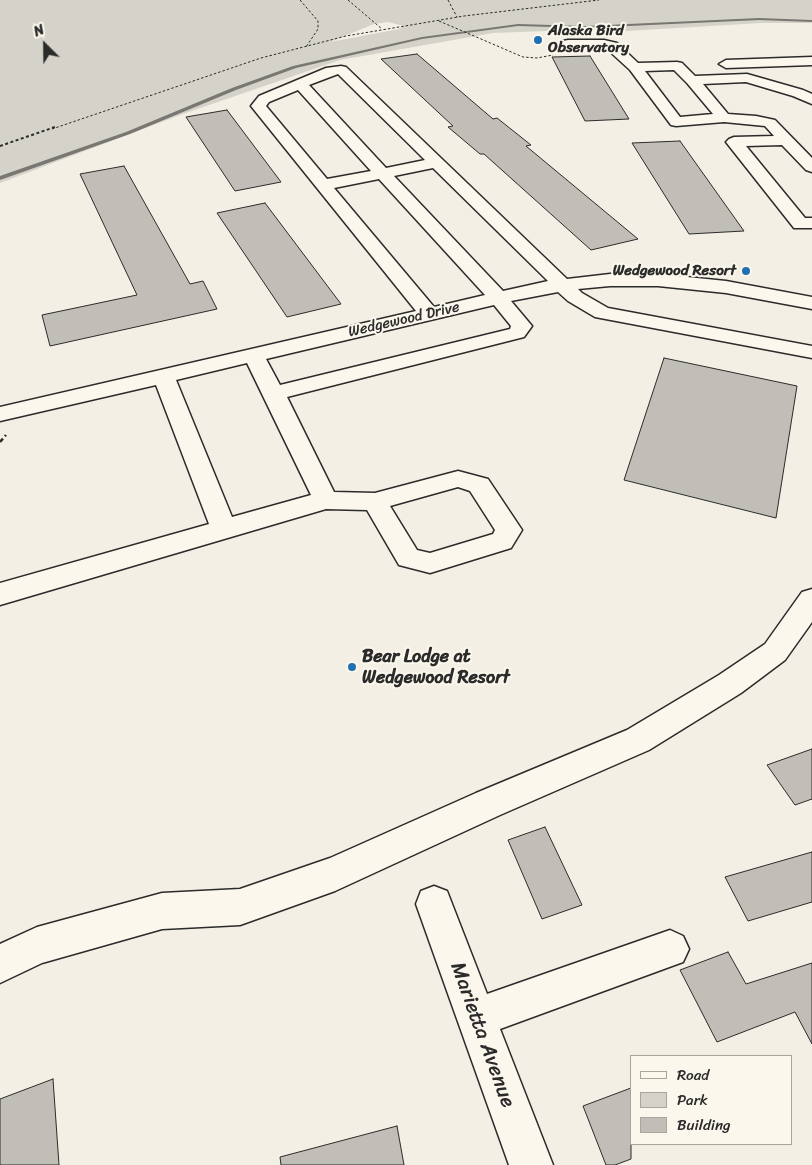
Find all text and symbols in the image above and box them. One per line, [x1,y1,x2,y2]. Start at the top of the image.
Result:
text: N [30,17,48,44]
north arrow [20,20,70,70]
place label: Alaska Bird Observatory [548,22,629,57]
marker: Alaska Bird Observatory [532,34,544,46]
place label: Wedgewood Resort [613,262,736,280]
marker: Wedgewood Resort [740,265,752,277]
street label: Wedgewood Drive [347,298,461,342]
place label: Bear Lodge at Wedgewood Resort [362,646,510,689]
marker: Bear Lodge at Wedgewood Resort [346,661,358,673]
street label: Marietta Avenue [444,959,520,1111]
legend [630,1055,792,1145]
text: Road [677,1062,709,1088]
text: Park [677,1087,708,1113]
text: Building [677,1112,731,1138]

